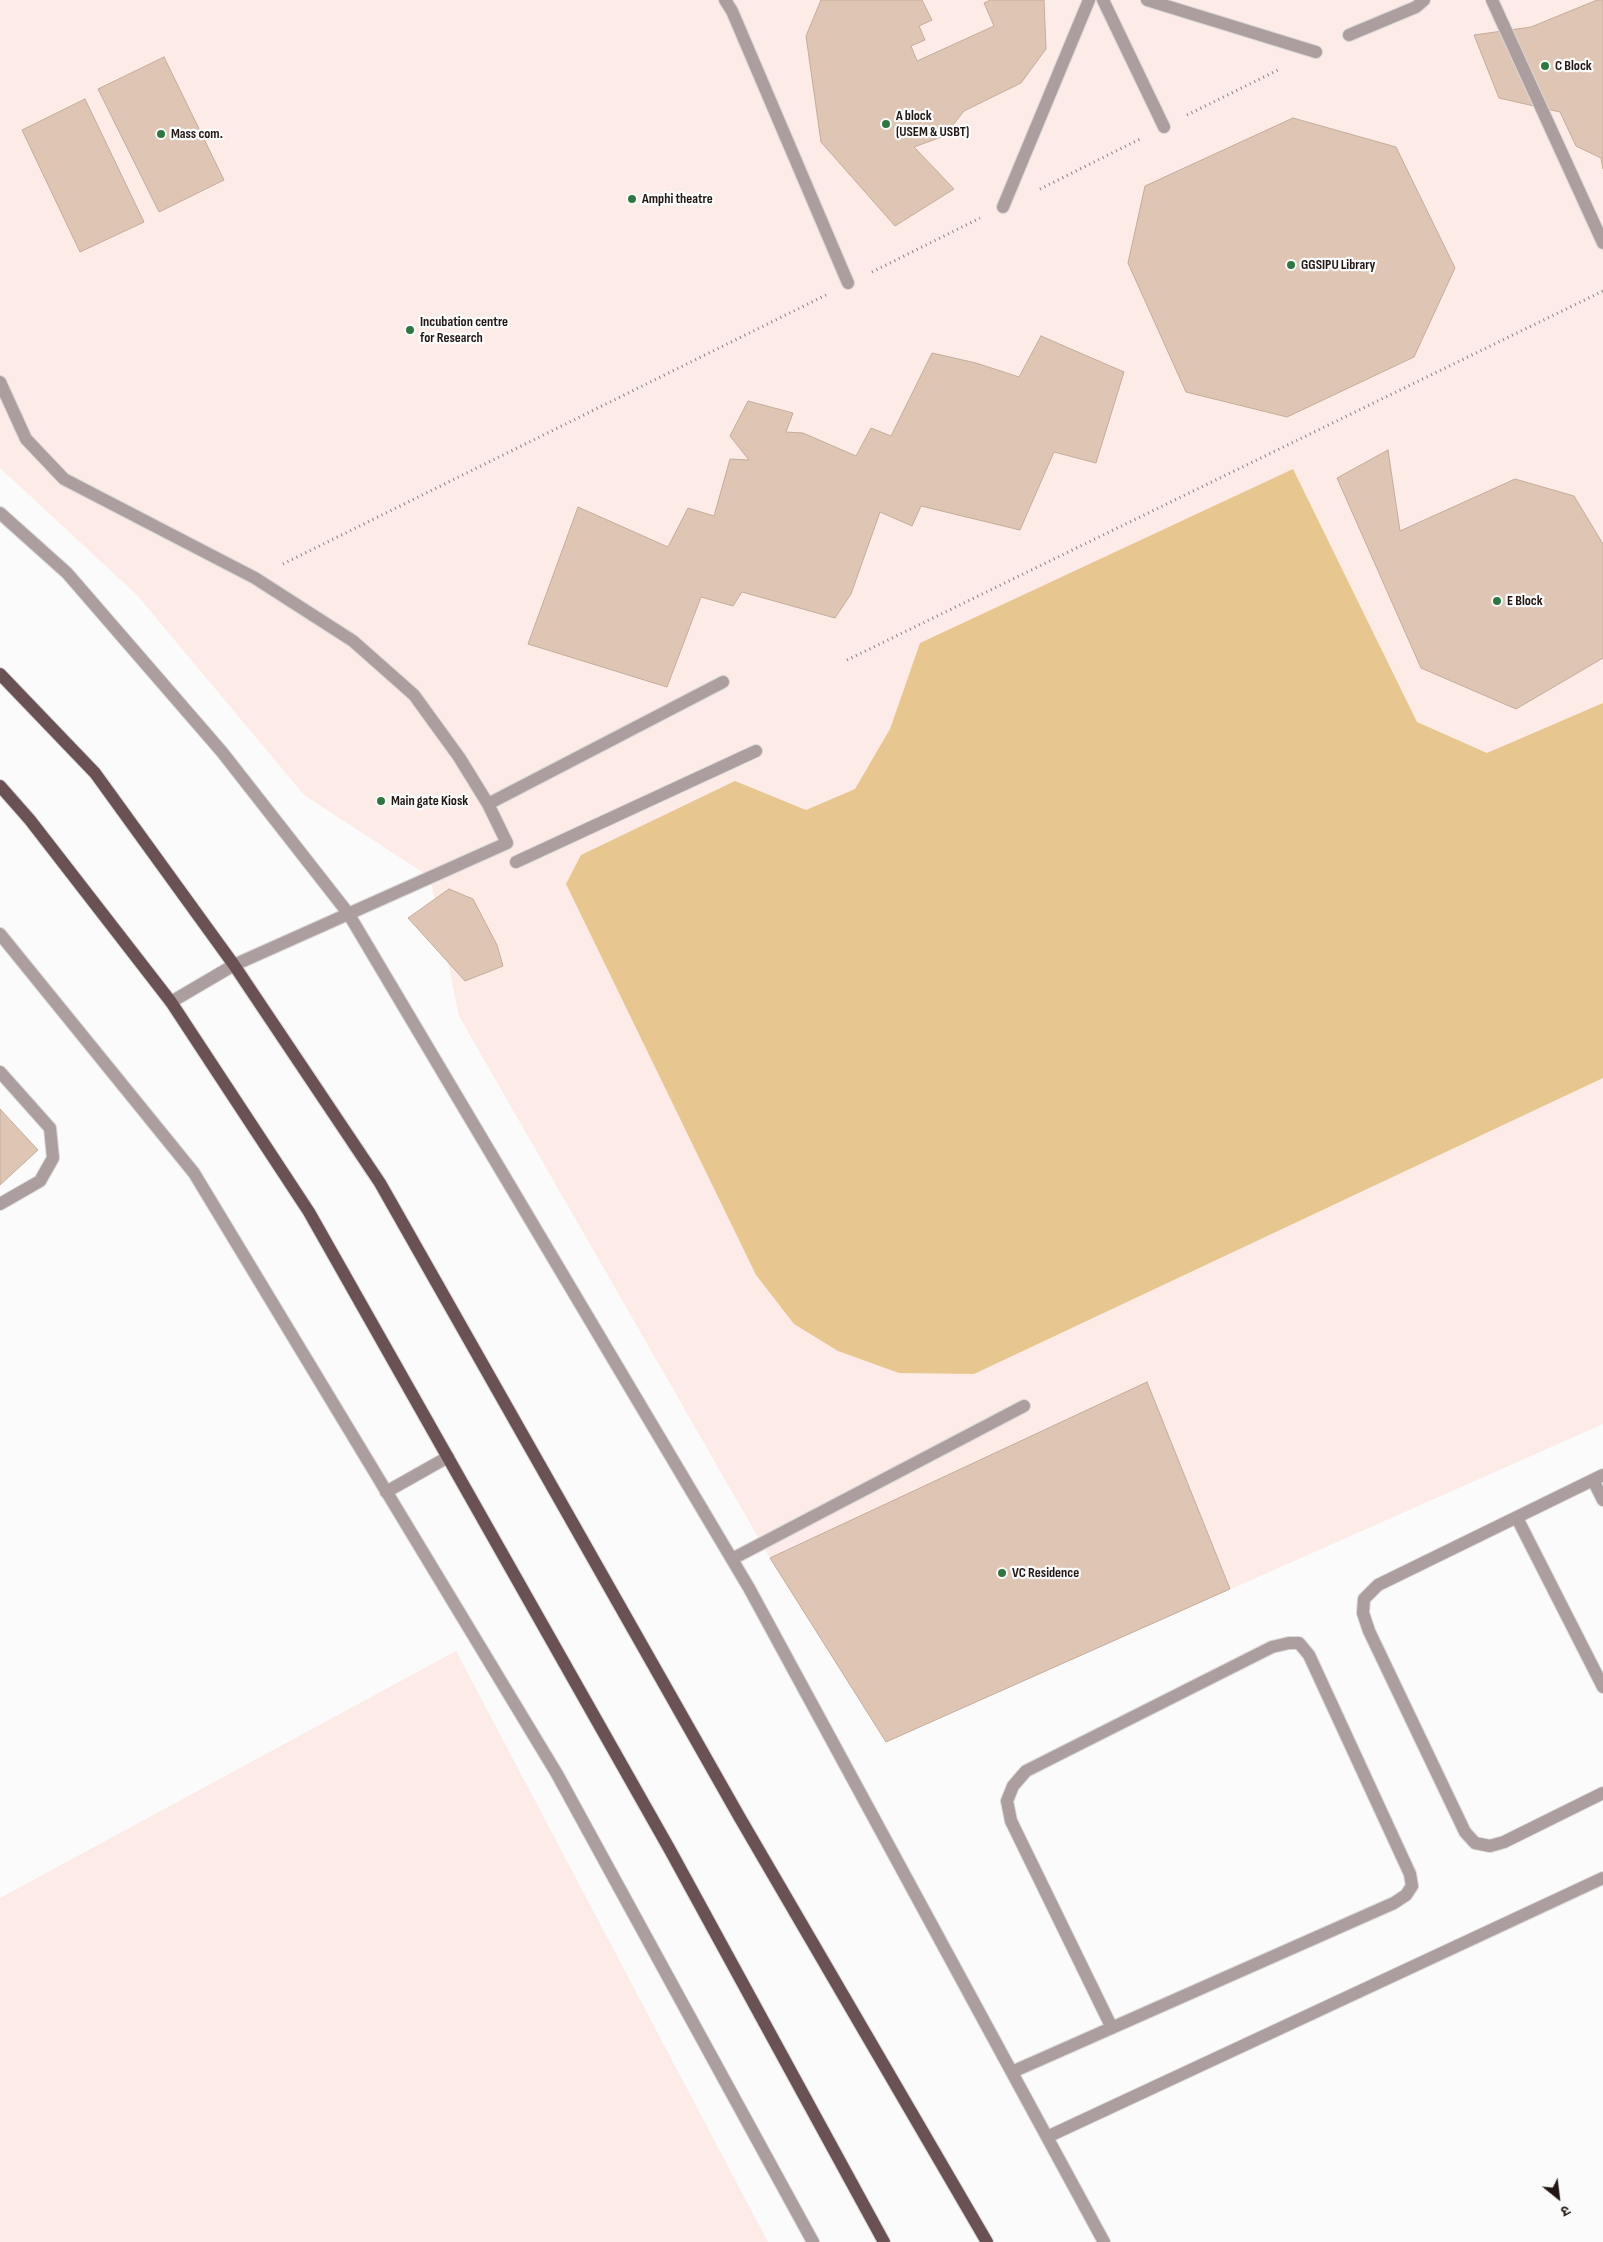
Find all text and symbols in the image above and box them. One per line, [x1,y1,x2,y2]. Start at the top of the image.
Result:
place label: C Block [1555,58,1592,74]
marker: C Block [1539,60,1551,72]
place label: A block (USEM & USBT) [896,108,969,140]
marker: A block (USEM & USBT) [880,118,892,130]
place label: Mass com. [171,126,223,142]
marker: Mass com. [155,128,167,140]
place label: Amphi theatre [642,191,713,207]
marker: Amphi theatre [626,193,638,205]
place label: GGSIPU Library [1301,257,1375,273]
marker: GGSIPU Library [1285,259,1297,271]
place label: Incubation centre for Research [420,314,508,347]
marker: Incubation centre for Research [404,324,416,336]
place label: E Block [1507,593,1543,609]
marker: E Block [1491,595,1503,607]
place label: Main gate Kiosk [391,793,468,809]
marker: Main gate Kiosk [375,795,387,807]
place label: VC Residence [1012,1565,1079,1581]
marker: VC Residence [996,1567,1008,1579]
north arrow [1533,2172,1583,2222]
text: उ [1558,2201,1573,2220]

